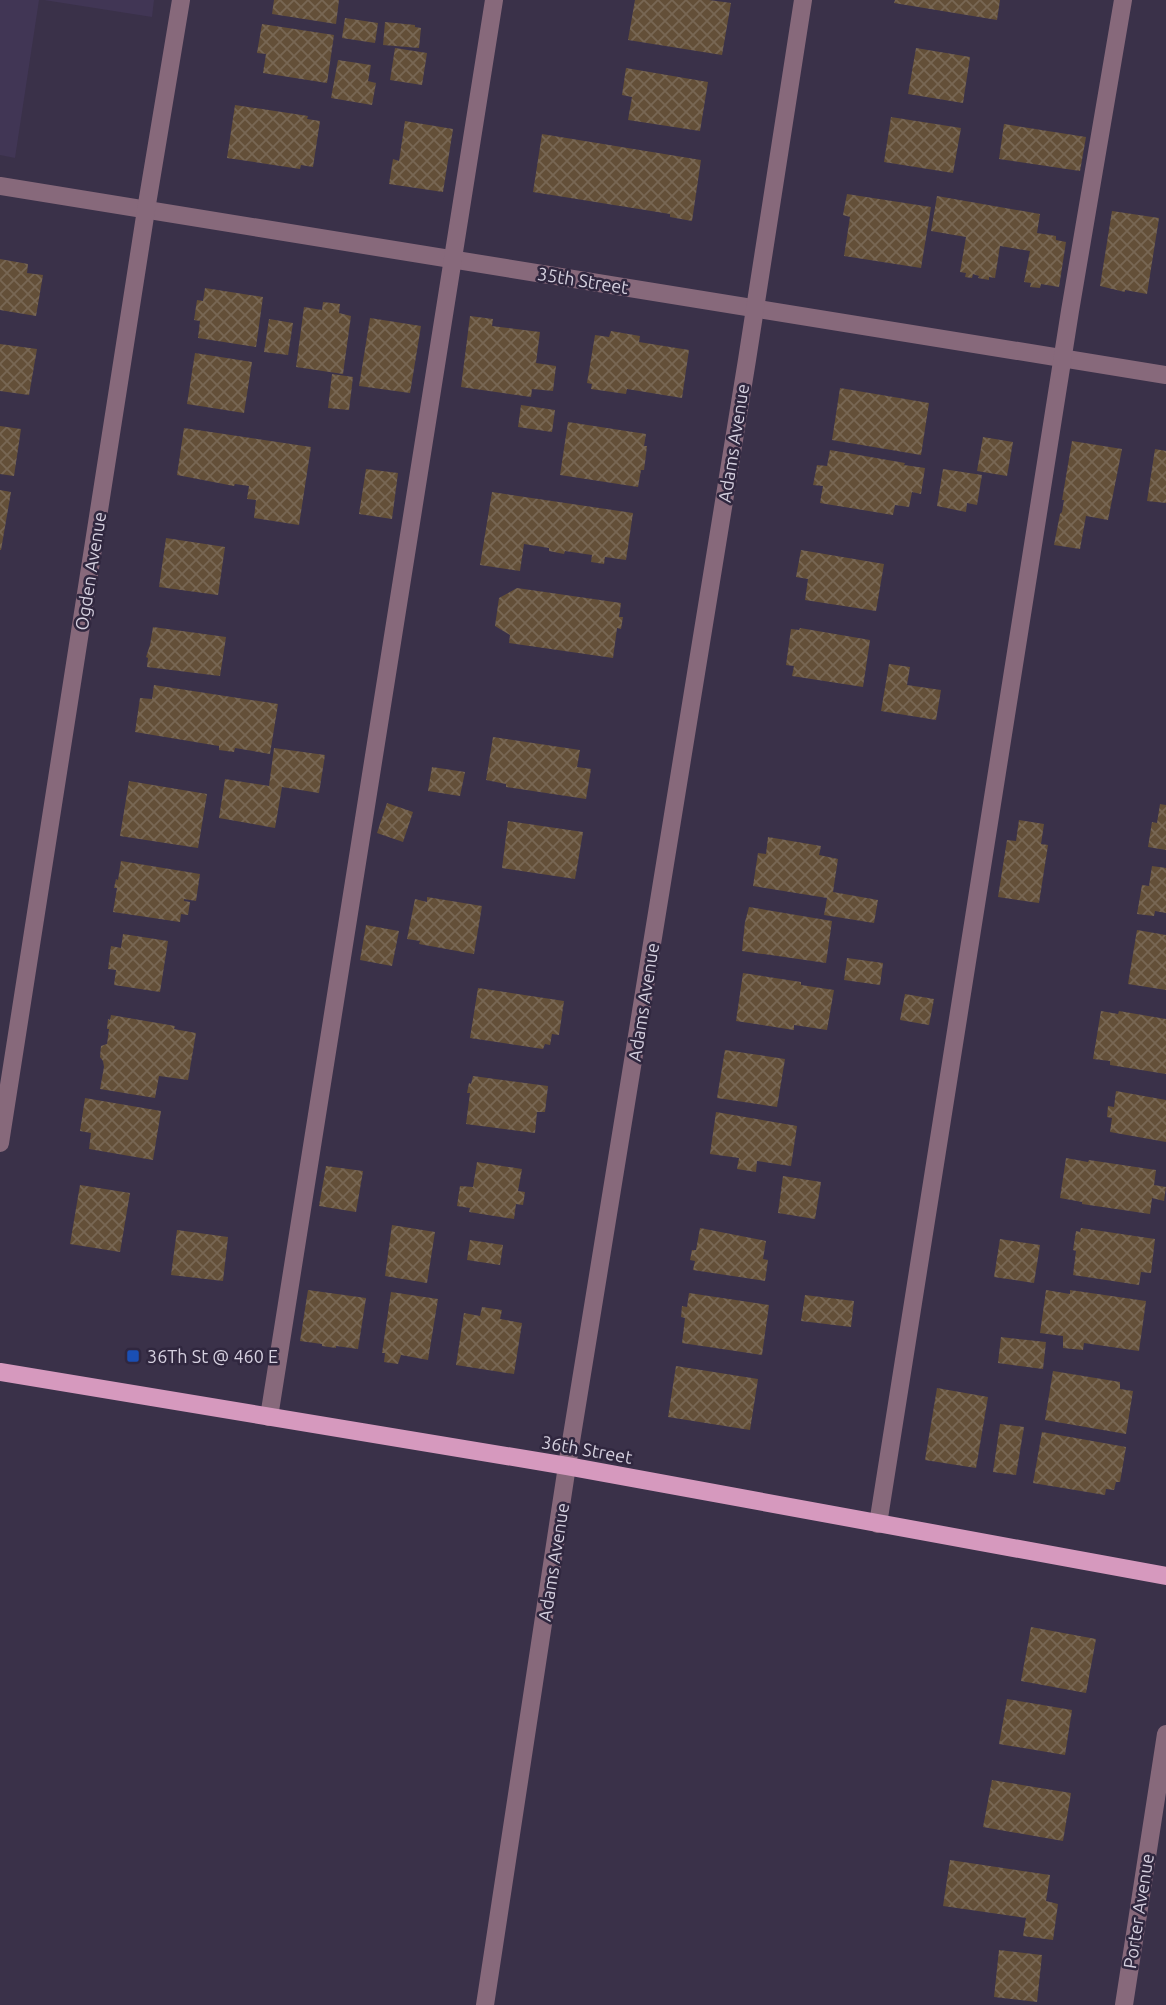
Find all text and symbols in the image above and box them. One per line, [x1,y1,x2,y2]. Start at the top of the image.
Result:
street label: 35th Street [536,263,630,297]
street label: Adams Avenue [714,382,752,504]
street label: Ogden Avenue [71,510,109,632]
street label: Adams Avenue [624,941,662,1063]
place label: 36Th St @ 460 E [147,1346,278,1366]
marker: 36Th St @ 460 E [125,1348,141,1364]
street label: 36th Street [540,1431,634,1467]
street label: Adams Avenue [534,1501,572,1623]
street label: Porter Avenue [1119,1852,1157,1970]

